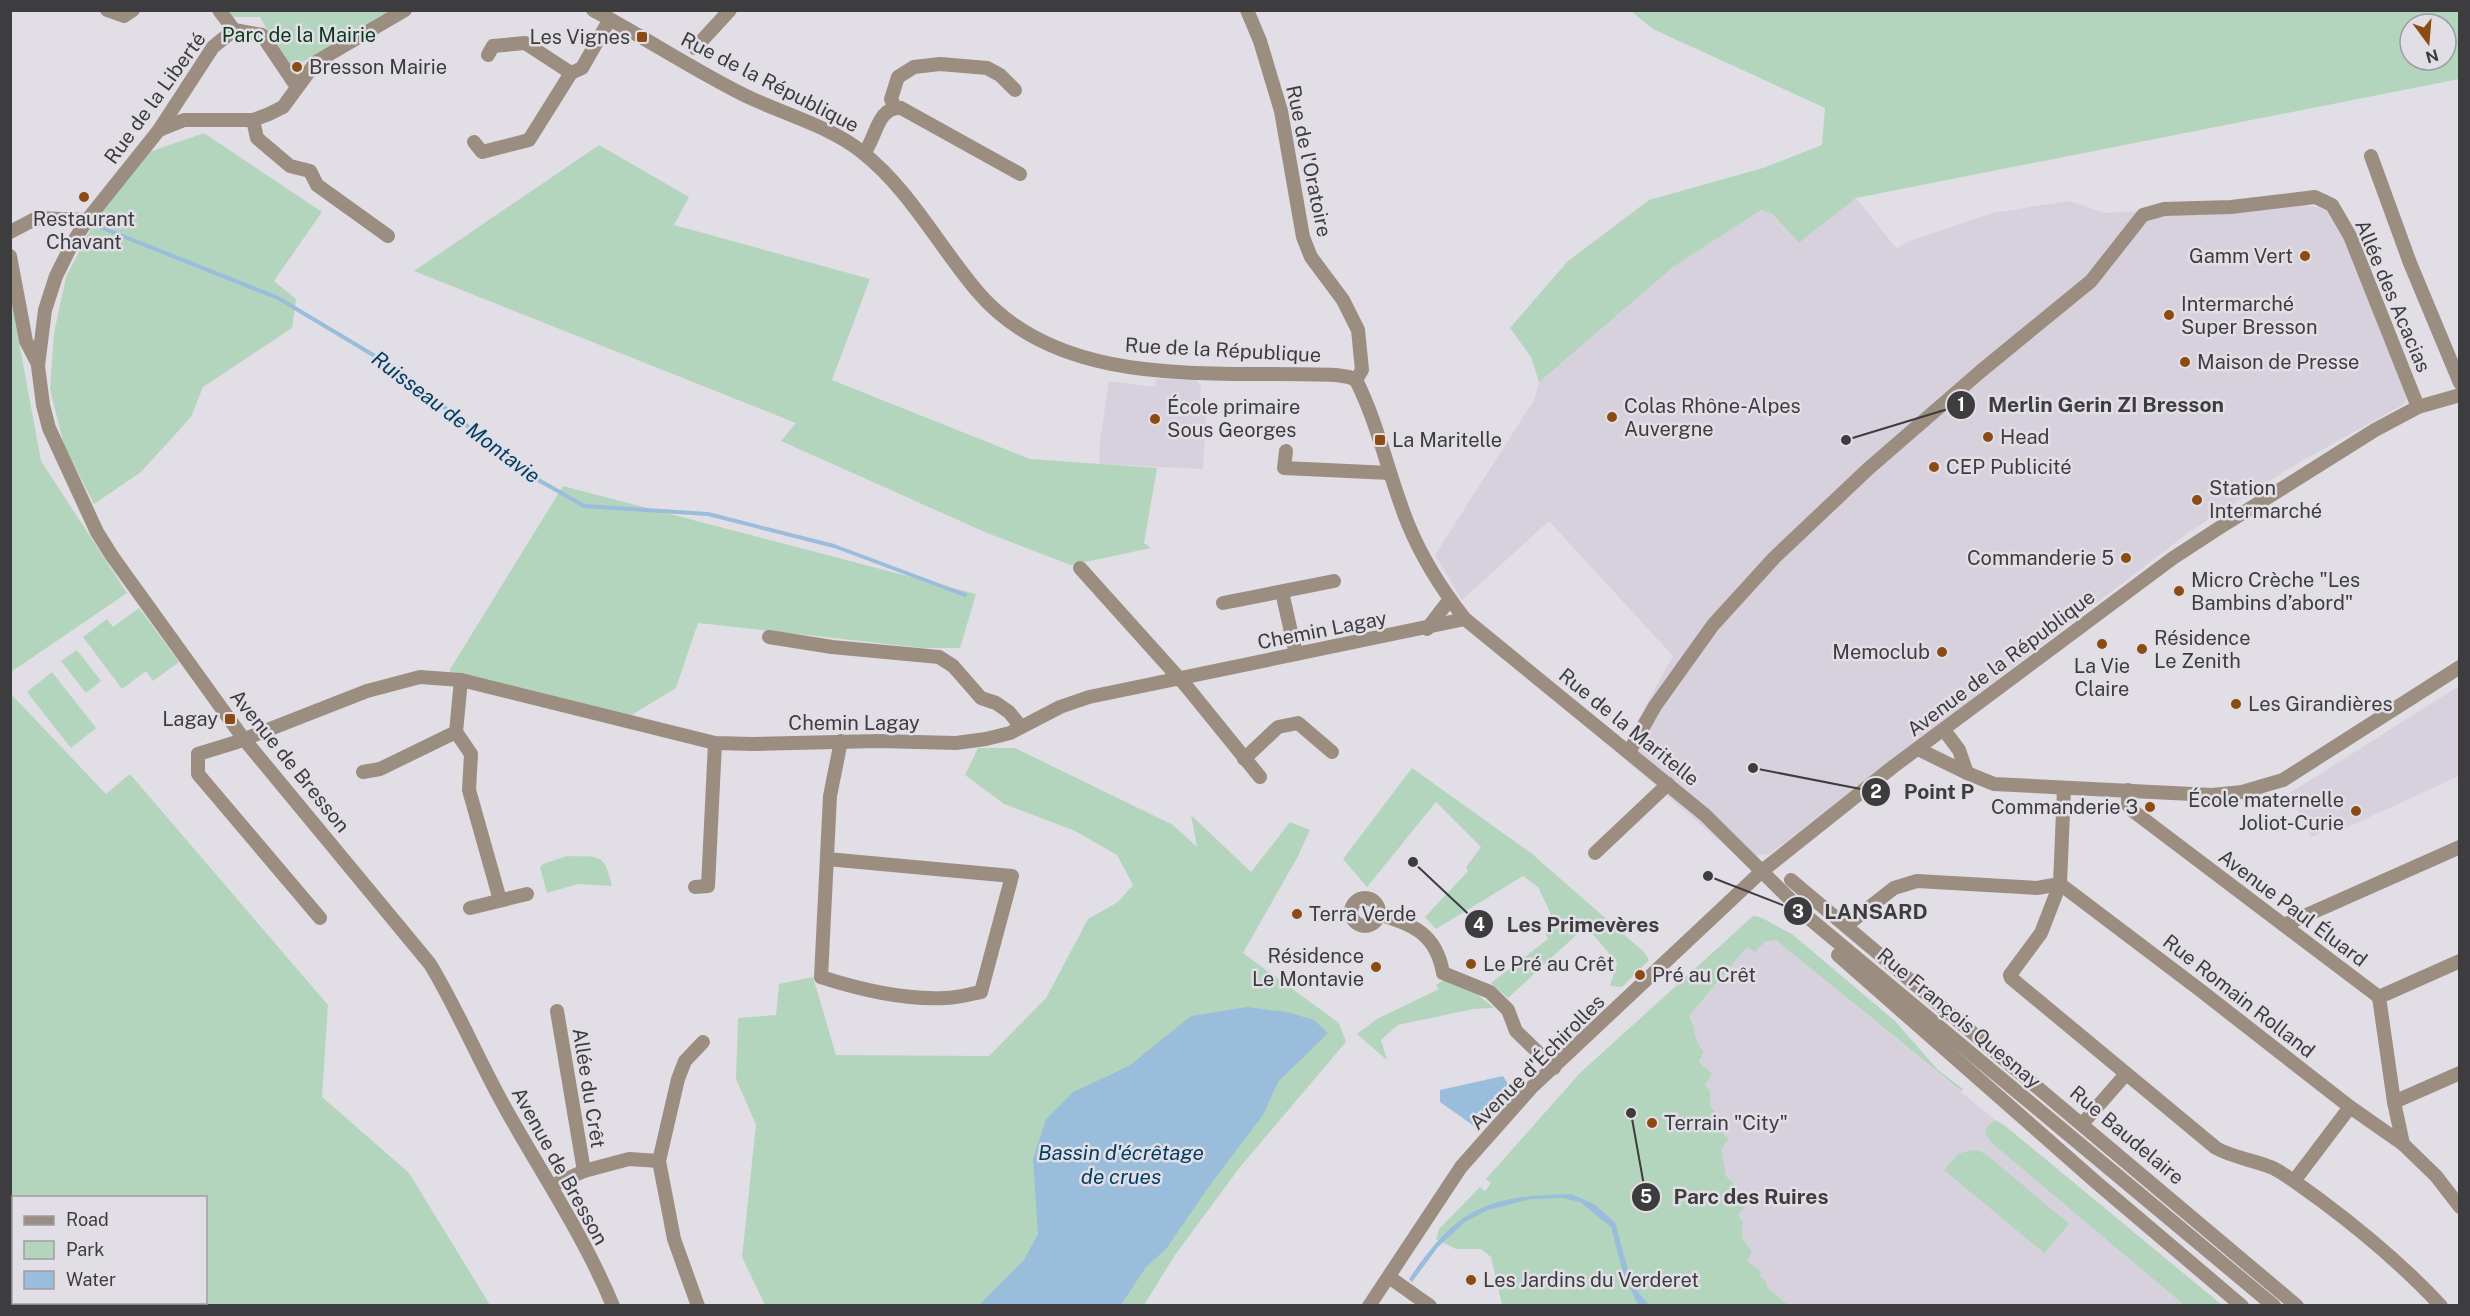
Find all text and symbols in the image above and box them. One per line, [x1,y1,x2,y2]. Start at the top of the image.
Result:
north arrow [2398,12,2458,72]
park label: Parc de la Mairie [222,23,376,47]
place label: Les Vignes [529,25,630,49]
street label: Rue de la Liberté [99,27,211,169]
street label: Rue de la République [677,27,863,137]
marker: Les Vignes [635,30,649,44]
text: N [2423,45,2441,67]
place label: Bresson Mairie [309,55,447,79]
marker: Bresson Mairie [290,60,304,74]
street label: Rue de l'Oratoire [1281,83,1337,239]
marker: Restaurant Chavant [77,190,91,204]
place label: Restaurant Chavant [33,207,135,254]
street label: Allée des Acacias [2350,216,2436,376]
place label: Gamm Vert [2189,244,2293,268]
marker: Gamm Vert [2298,249,2312,263]
place label: Intermarché Super Bresson [2181,292,2317,339]
marker: Intermarché Super Bresson [2162,308,2176,322]
street label: Rue de la République [1124,333,1322,367]
water label: Ruisseau de Montavie [367,346,545,488]
place label: Maison de Presse [2197,350,2359,374]
marker: Maison de Presse [2178,355,2192,369]
callout: Merlin Gerin ZI Bresson [1946,385,2235,424]
text: Merlin Gerin ZI Bresson [1988,392,2224,417]
place label: École primaire Sous Georges [1167,394,1300,442]
place label: Colas Rhône-Alpes Auvergne [1624,394,1801,441]
text: 1 [1957,394,1965,415]
marker: Colas Rhône-Alpes Auvergne [1605,410,1619,424]
marker: École primaire Sous Georges [1148,412,1162,426]
place label: Head [2000,425,2049,449]
place label: La Maritelle [1392,428,1502,452]
marker: Head [1981,430,1995,444]
marker: La Maritelle [1373,433,1387,447]
place label: CEP Publicité [1946,455,2072,479]
marker: CEP Publicité [1927,460,1941,474]
place label: Station Intermarché [2209,476,2322,523]
marker: Station Intermarché [2190,493,2204,507]
place label: Commanderie 5 [1967,546,2114,570]
marker: Commanderie 5 [2119,551,2133,565]
place label: Micro Crèche "Les Bambins d’abord" [2191,568,2360,615]
marker: Micro Crèche "Les Bambins d’abord" [2172,584,2186,598]
street label: Avenue de la République [1902,585,2100,741]
street label: Chemin Lagay [1255,606,1389,654]
place label: Résidence Le Zenith [2154,626,2250,673]
marker: La Vie Claire [2095,637,2109,651]
place label: Memoclub [1832,640,1930,664]
marker: Résidence Le Zenith [2135,642,2149,656]
marker: Memoclub [1935,645,1949,659]
place label: La Vie Claire [2074,654,2130,701]
street label: Rue de la Maritelle [1554,663,1704,791]
street label: Avenue de Bresson [225,685,355,837]
place label: Les Girandières [2248,692,2393,716]
marker: Les Girandières [2229,697,2243,711]
place label: Lagay [162,707,218,731]
street label: Chemin Lagay [788,711,920,735]
marker: Lagay [223,712,237,726]
callout: Point P [1861,773,1986,812]
text: Point P [1904,779,1974,804]
text: 2 [1870,781,1882,802]
place label: École maternelle Joliot-Curie [2188,787,2344,835]
place label: Commanderie 3 [1991,795,2138,819]
marker: Commanderie 3 [2143,800,2157,814]
marker: École maternelle Joliot-Curie [2349,804,2363,818]
street label: Avenue Paul Éluard [2214,844,2373,972]
callout: LANSARD [1783,892,1940,931]
text: LANSARD [1824,899,1928,924]
text: 3 [1792,901,1804,922]
place label: Terra Verde [1309,902,1416,926]
callout: Les Primevères [1464,905,1671,944]
marker: Terra Verde [1290,907,1304,921]
text: Les Primevères [1507,912,1659,937]
text: 4 [1473,914,1485,935]
street label: Rue Romain Rolland [2158,929,2320,1063]
street label: Rue François Quesnay [1872,943,2046,1094]
place label: Résidence Le Montavie [1252,944,1364,991]
place label: Le Pré au Crêt [1483,952,1614,976]
marker: Le Pré au Crêt [1464,957,1478,971]
marker: Résidence Le Montavie [1369,960,1383,974]
place label: Pré au Crêt [1652,963,1756,987]
marker: Pré au Crêt [1633,968,1647,982]
street label: Avenue d'Échirolles [1464,989,1610,1135]
street label: Allée du Crêt [568,1026,610,1150]
street label: Rue Baudelaire [2065,1080,2189,1190]
street label: Avenue de Bresson [507,1083,613,1249]
place label: Terrain "City" [1664,1111,1788,1135]
marker: Terrain "City" [1645,1116,1659,1130]
water label: Bassin d'écrêtage de crues [1038,1140,1204,1189]
callout: Parc des Ruires [1631,1178,1841,1217]
text: Parc des Ruires [1674,1184,1828,1209]
text: 5 [1640,1186,1652,1207]
legend [12,1196,207,1304]
text: Road [66,1209,109,1230]
text: Park [66,1239,104,1260]
place label: Les Jardins du Verderet [1483,1268,1699,1292]
text: Water [66,1269,116,1290]
marker: Les Jardins du Verderet [1464,1273,1478,1287]

